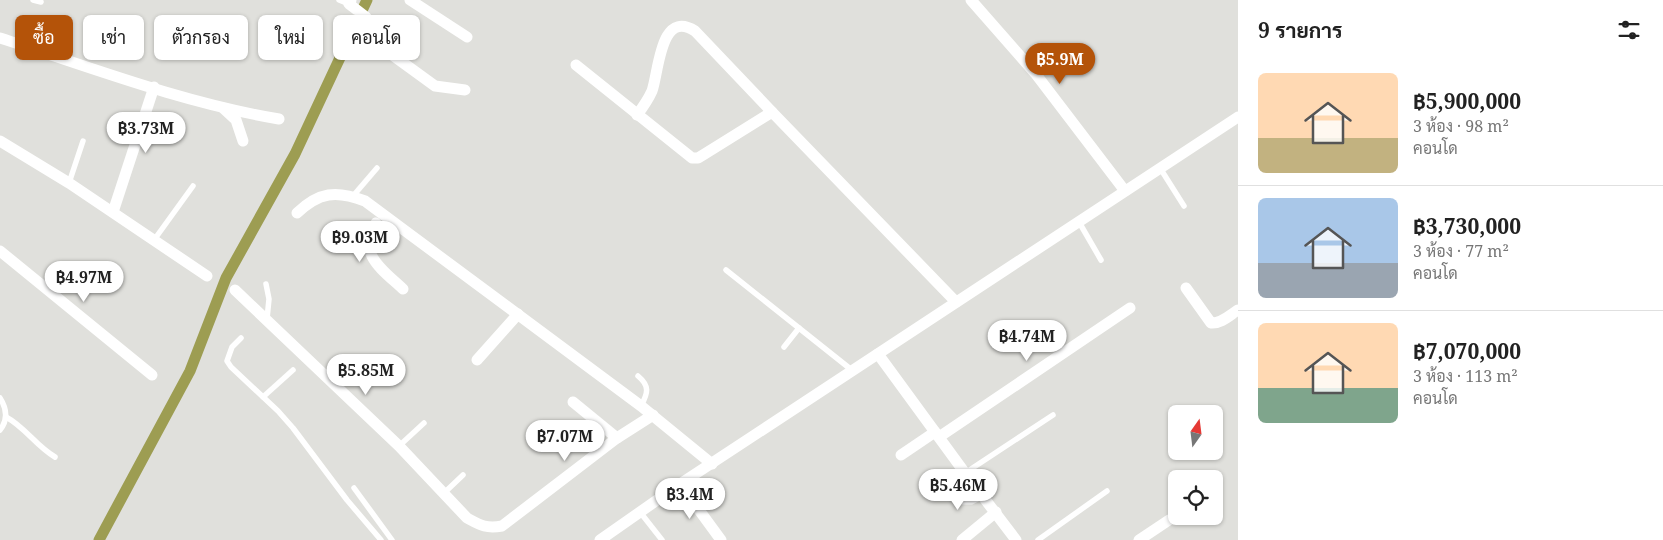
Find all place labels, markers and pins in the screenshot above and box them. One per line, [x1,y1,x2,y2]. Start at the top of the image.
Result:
pin: ฿5.9M [1025,42,1095,85]
pin: ฿3.73M [105,112,187,154]
pin: ฿9.03M [319,220,401,263]
pin: ฿4.97M [43,260,125,303]
pin: ฿4.74M [986,320,1068,362]
pin: ฿5.85M [325,354,407,396]
pin: ฿7.07M [524,420,606,462]
pin: ฿5.46M [917,468,999,511]
pin: ฿3.4M [655,478,725,520]

